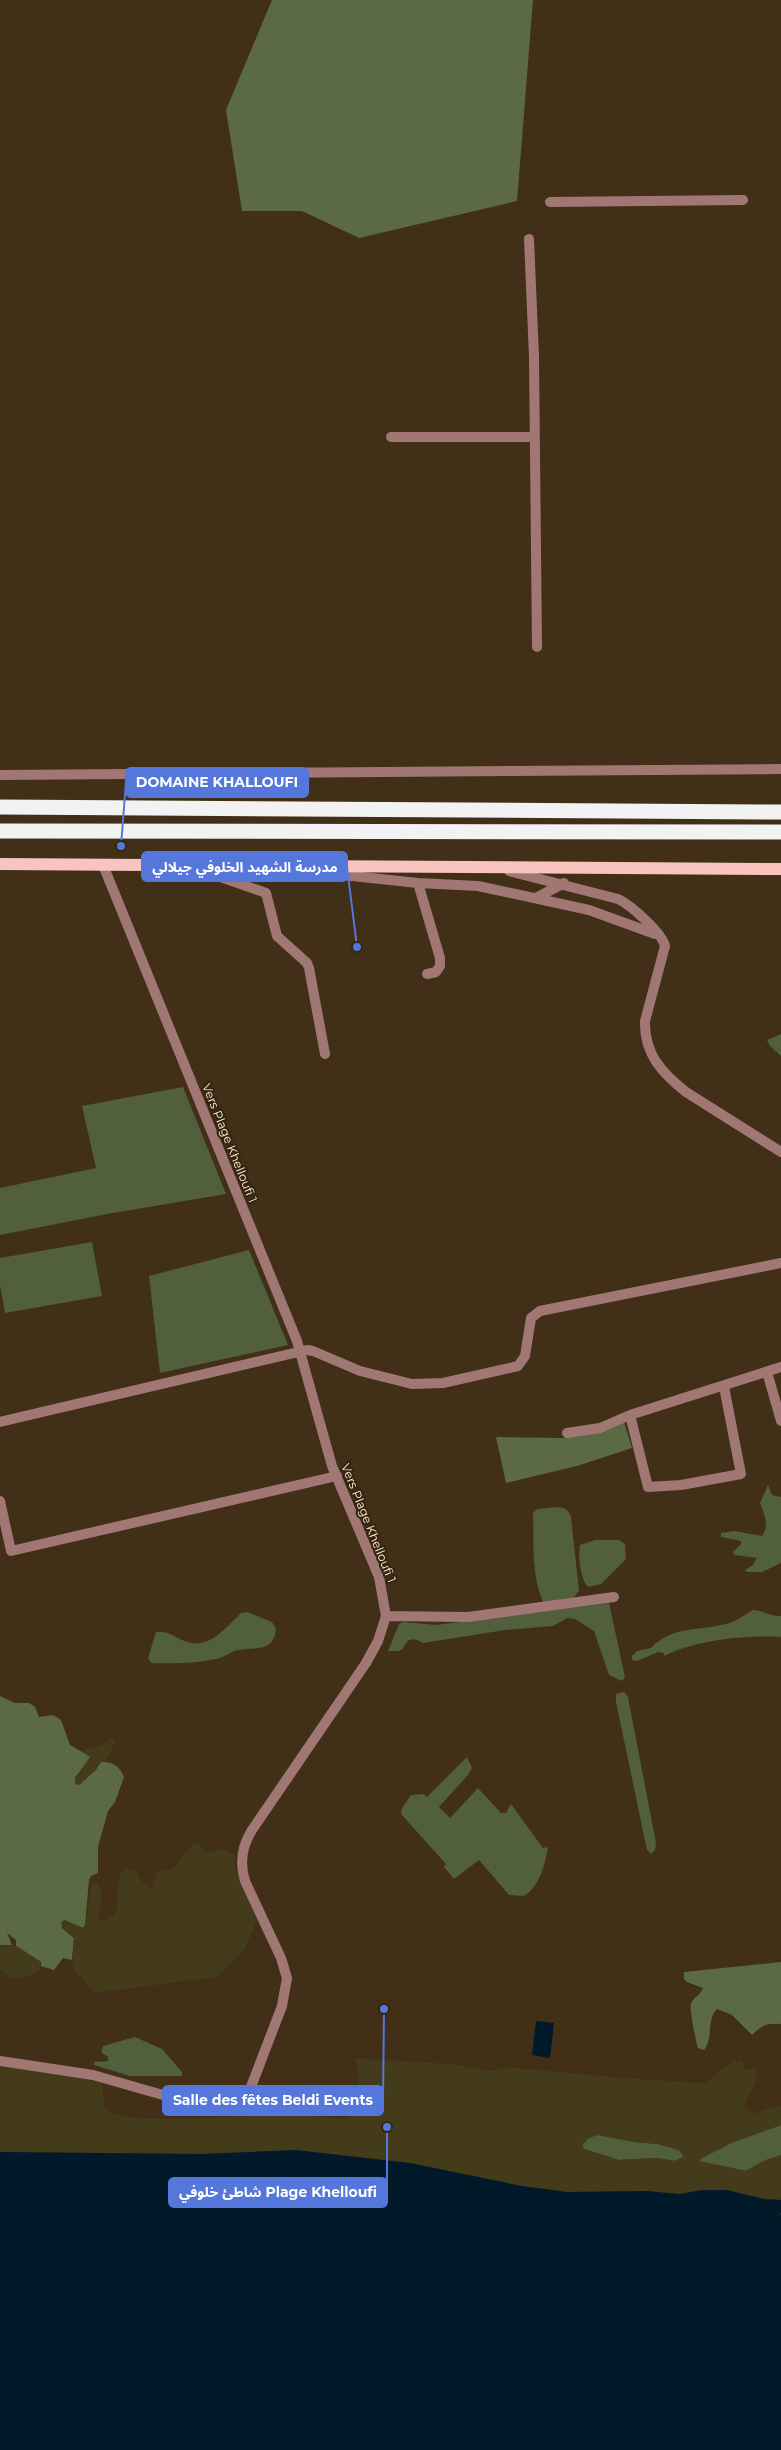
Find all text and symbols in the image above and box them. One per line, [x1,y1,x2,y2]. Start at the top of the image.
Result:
callout: DOMAINE KHALLOUFI [126,768,308,797]
text: DOMAINE KHALLOUFI [136,773,298,791]
callout: مدرسة الشهيد الخلوفي جيلالي [142,852,347,881]
text: مدرسة الشهيد الخلوفي جيلالي [152,858,338,878]
street label: Vers Plage Khelloufi 1 [199,1081,261,1205]
street label: Vers Plage Khelloufi 1 [338,1461,400,1585]
callout: Salle des fêtes Beldi Events [163,2086,383,2115]
text: Salle des fêtes Beldi Events [173,2091,374,2109]
callout: شاطئ خلوفي Plage Khelloufi [169,2178,387,2207]
text: شاطئ خلوفي Plage Khelloufi [179,2183,377,2203]

